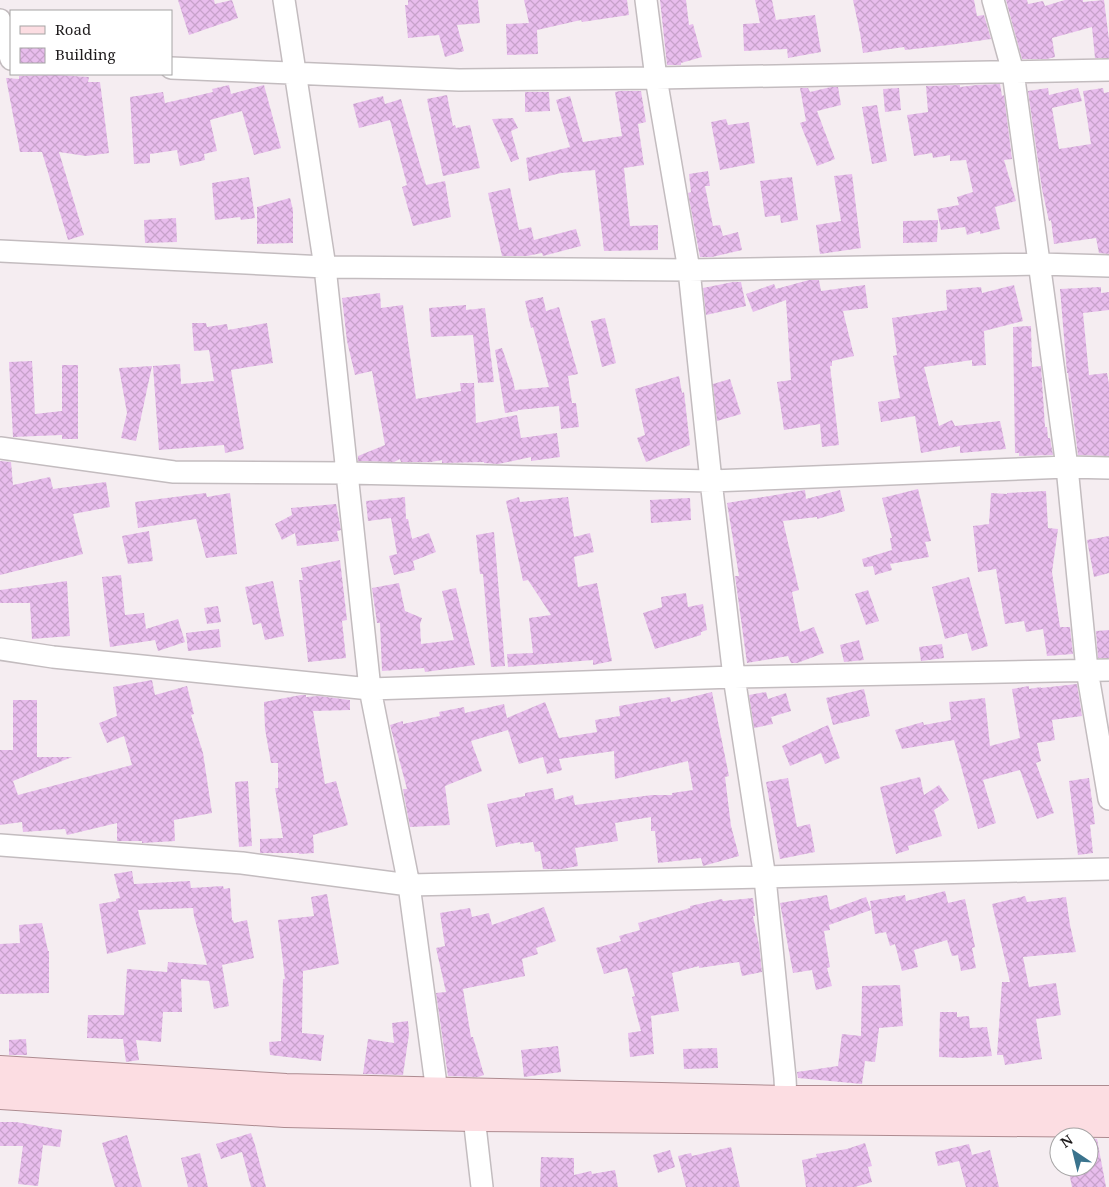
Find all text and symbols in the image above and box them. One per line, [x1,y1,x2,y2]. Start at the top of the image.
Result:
legend [10,10,172,75]
text: Road [55,19,91,39]
text: Building [55,44,116,64]
north arrow [1049,1127,1099,1177]
text: N [1056,1130,1076,1152]

